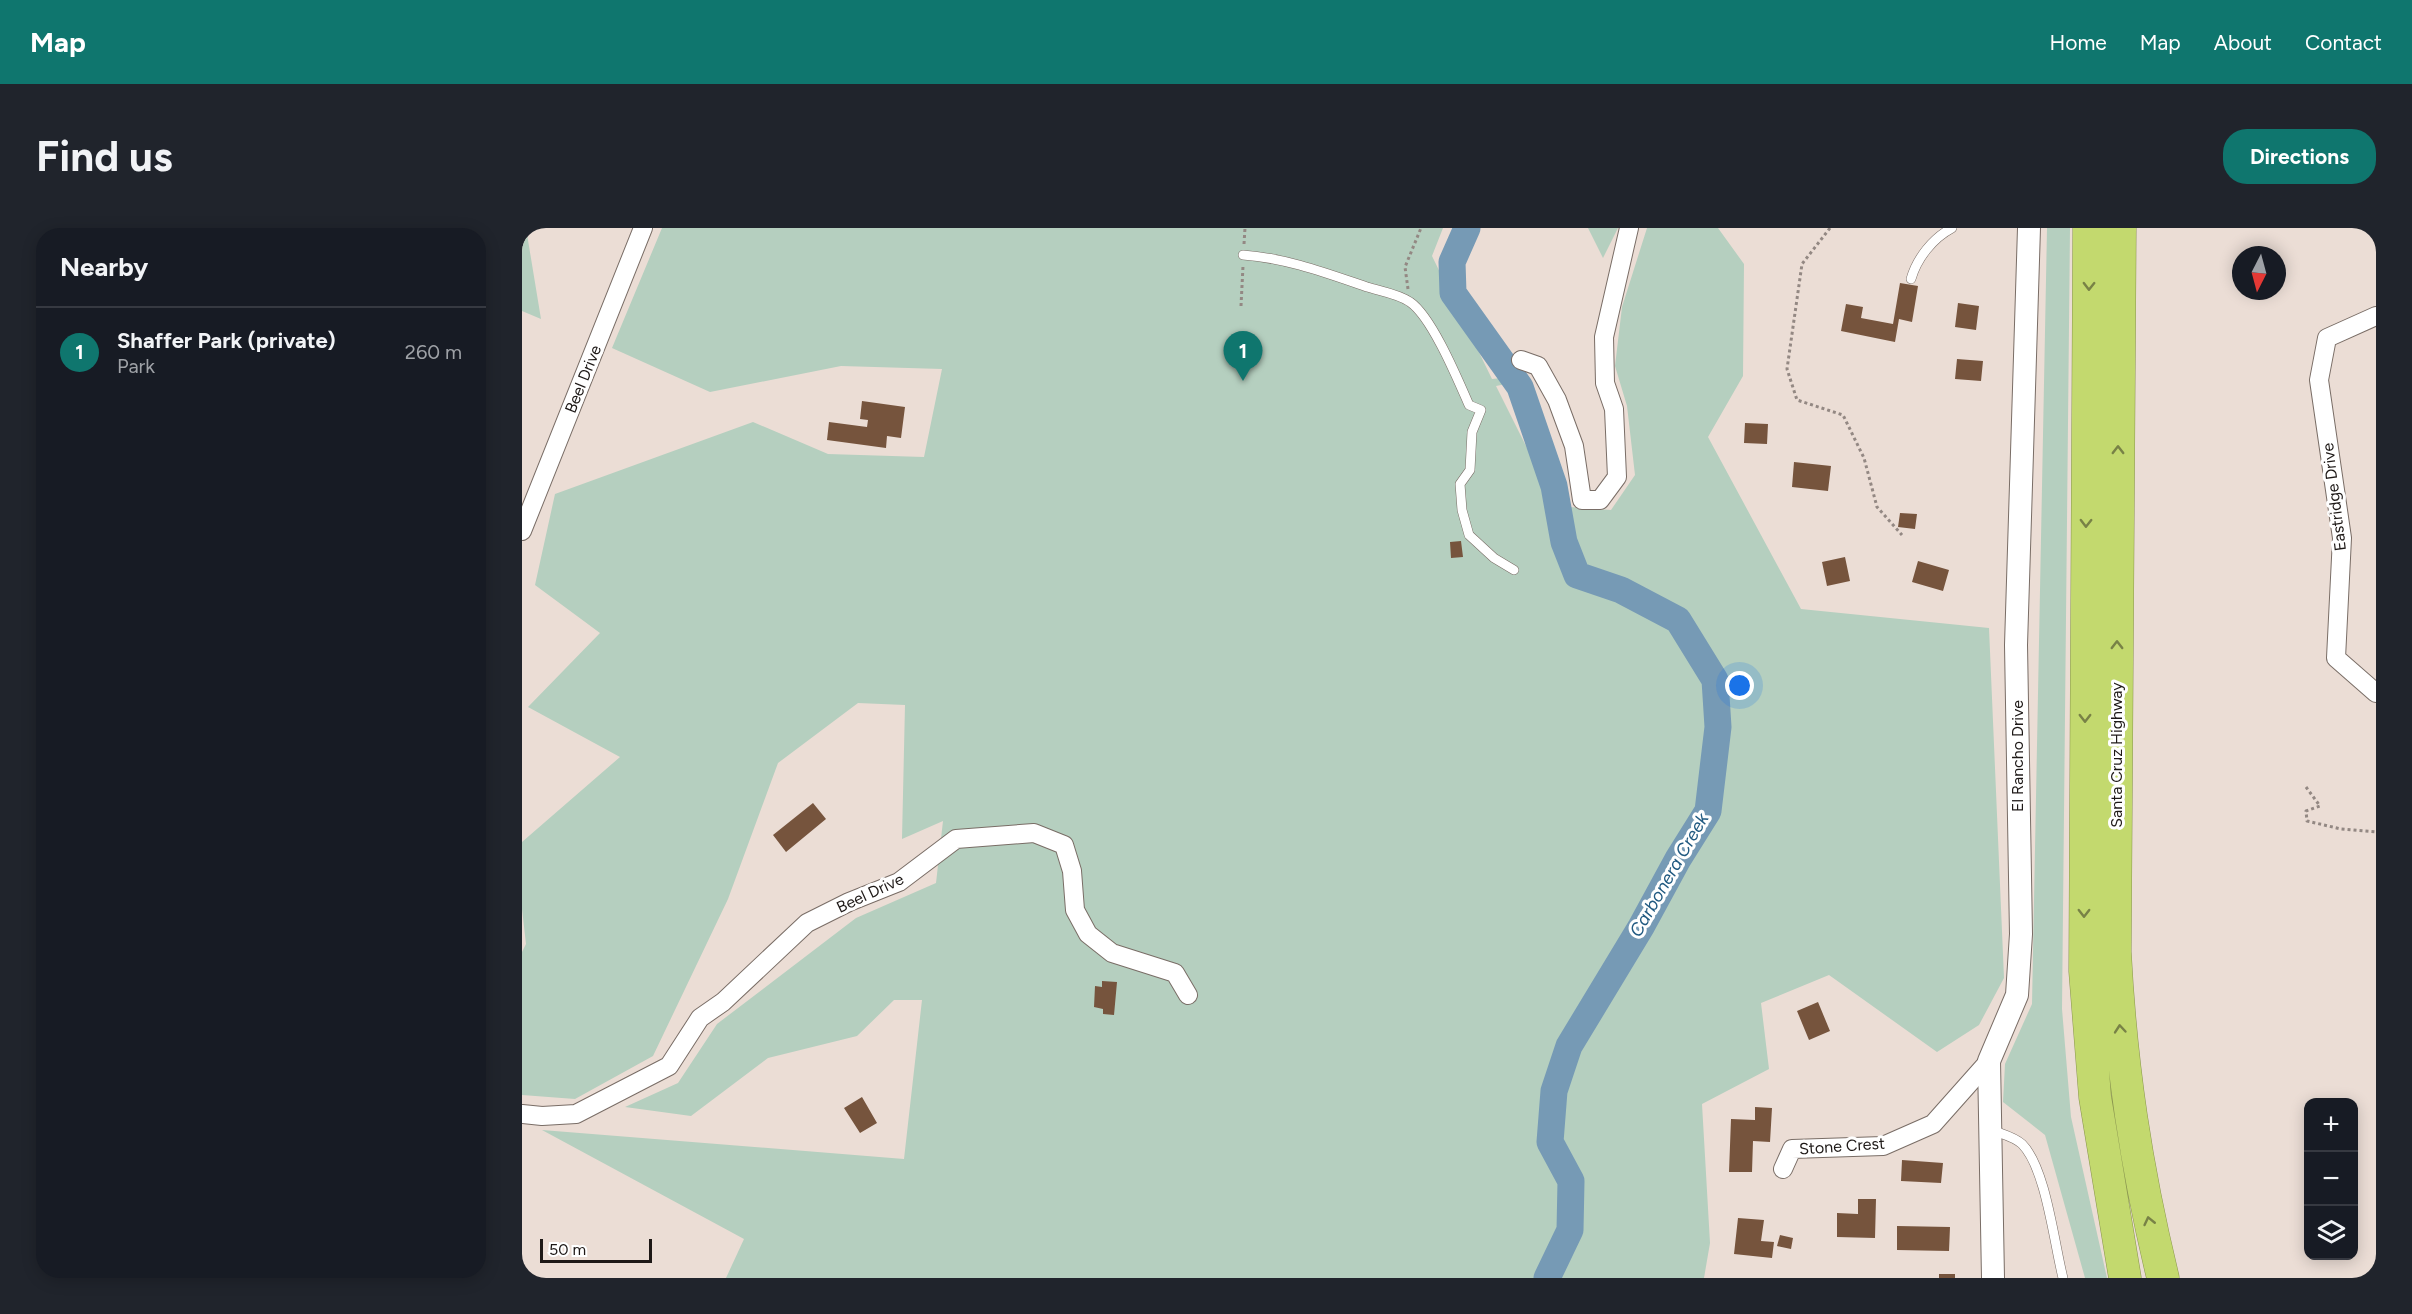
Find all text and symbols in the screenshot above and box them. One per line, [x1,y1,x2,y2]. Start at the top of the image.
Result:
text: Map [30,25,86,59]
text: Home [2050,30,2107,55]
text: Map [2140,30,2181,55]
text: About [2214,30,2272,55]
text: Contact [2305,30,2382,55]
button: Directions [2223,129,2376,184]
text: Find us [36,131,173,182]
north arrow [2232,246,2286,300]
text: Nearby [60,251,148,283]
one-way arrow [2083,282,2095,291]
text: Shaffer Park (private) [117,327,336,354]
pin: 1 [1224,332,1262,381]
text: 1 [75,340,84,364]
text: 260 m [405,340,462,364]
street label: Beel Drive [561,342,605,416]
text: Park [117,354,155,378]
street label: Eastridge Drive [2318,442,2350,552]
one-way arrow [2112,445,2124,454]
one-way arrow [2080,519,2092,528]
one-way arrow [2111,640,2123,649]
your location [1725,671,1754,700]
street label: Santa Cruz Highway [2107,682,2126,828]
street label: El Rancho Drive [2008,700,2027,812]
one-way arrow [2079,714,2091,723]
water label: Carbonera Creek [1625,808,1714,941]
street label: Beel Drive [833,869,907,917]
one-way arrow [2078,909,2090,918]
one-way arrow [2114,1024,2127,1033]
map controls [2304,1098,2358,1260]
button: + [2304,1098,2358,1152]
street label: Stone Crest [1798,1134,1886,1158]
button: − [2304,1152,2358,1206]
button: layers [2304,1206,2358,1260]
one-way arrow [2144,1216,2157,1226]
scale bar [540,1236,652,1264]
text: 50 m [549,1240,586,1259]

